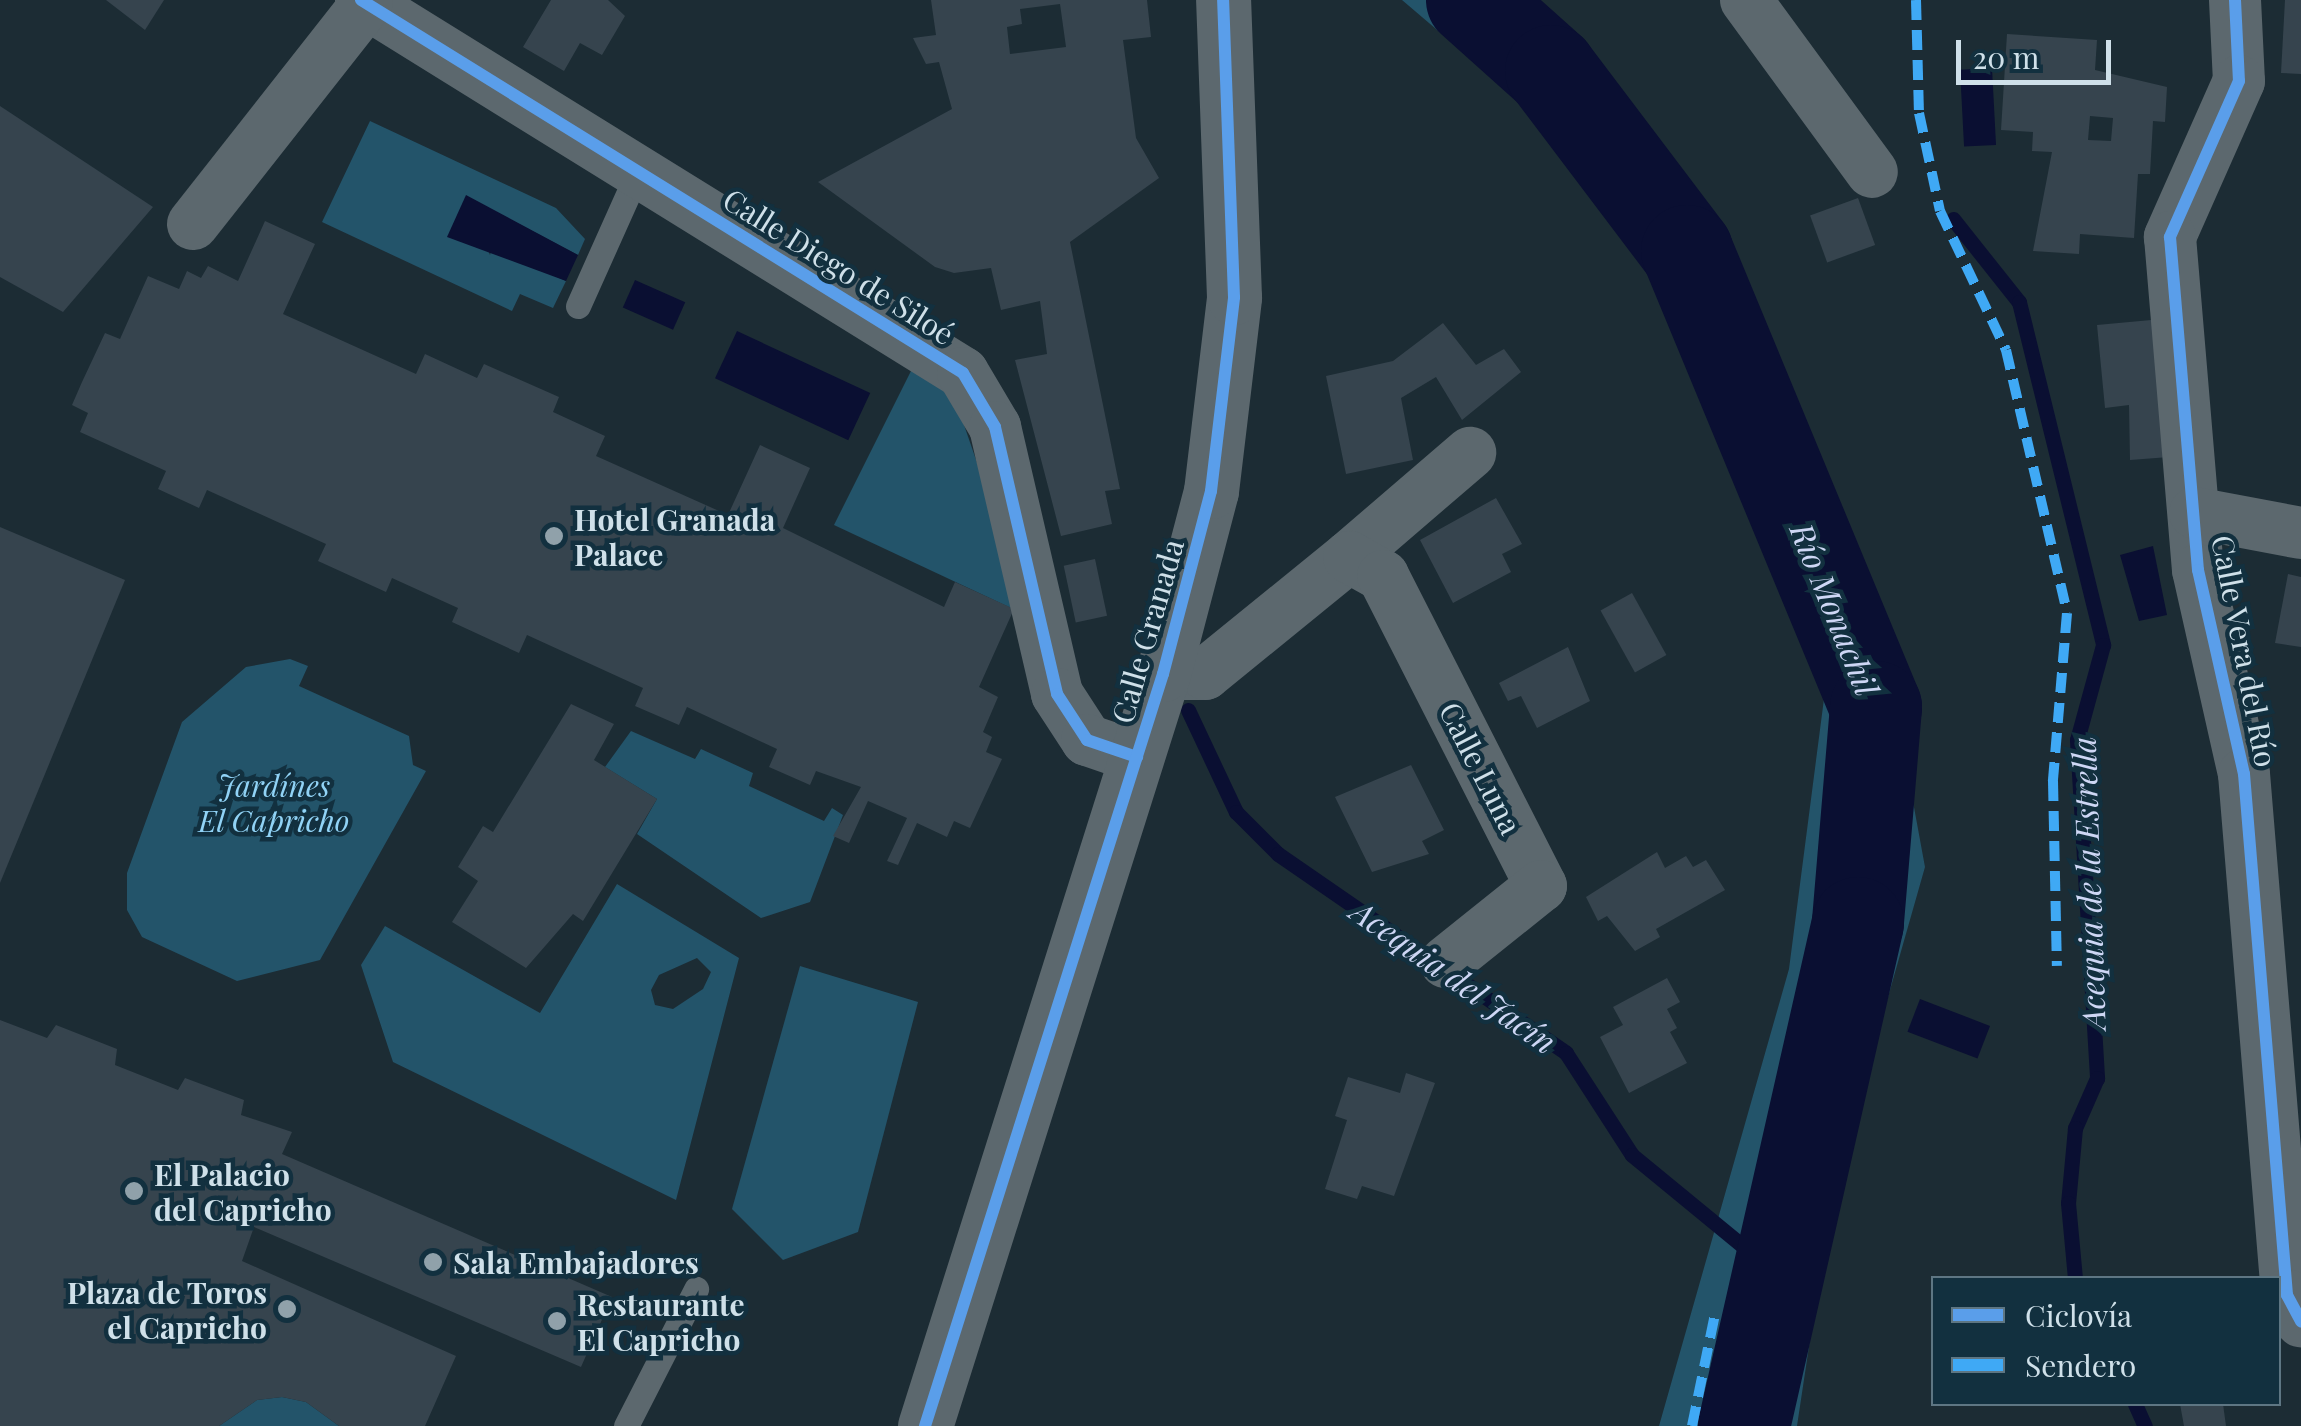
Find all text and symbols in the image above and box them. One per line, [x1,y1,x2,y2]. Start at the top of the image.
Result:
scale bar [1961,20,2116,82]
text: 20 m [1973,37,2039,77]
street label: Calle Diego de Siloé [717,180,961,352]
place label: Hotel Granada Palace [574,501,775,572]
water label: Río Monachil [1783,517,1887,701]
marker: Hotel Granada Palace [543,525,565,547]
street label: Calle Vera del Río [2205,532,2285,770]
street label: Calle Granada [1104,535,1190,727]
street label: Calle Luna [1432,696,1530,840]
water label: Acequia de la Estrella [2064,736,2112,1030]
park label: Jardínes El Capricho [198,767,350,838]
water label: Acequia del Jacín [1344,891,1564,1061]
place label: El Palacio del Capricho [154,1156,332,1226]
marker: El Palacio del Capricho [123,1180,145,1202]
place label: Sala Embajadores [453,1244,699,1280]
marker: Sala Embajadores [422,1251,444,1273]
place label: Plaza de Toros el Capricho [66,1274,267,1344]
legend [1931,1276,2281,1406]
place label: Restaurante El Capricho [577,1286,745,1356]
text: Ciclovía [2025,1295,2132,1335]
marker: Plaza de Toros el Capricho [276,1298,298,1320]
marker: Restaurante El Capricho [546,1310,568,1332]
text: Sendero [2025,1345,2136,1385]

